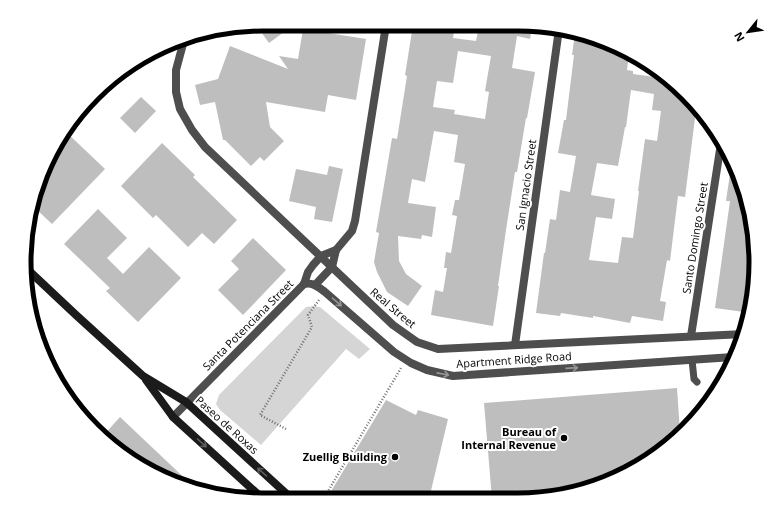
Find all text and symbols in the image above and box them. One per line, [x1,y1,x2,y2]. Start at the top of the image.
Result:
north arrow [728,12,768,52]
text: N [730,30,748,45]
street label: San Ignacio Street [512,138,539,231]
street label: Santo Domingo Street [678,181,711,295]
street label: Santa Potenciana Street [199,276,296,373]
street label: Real Street [367,284,419,331]
one-way arrow [331,297,342,306]
street label: Apartment Ridge Road [456,348,572,371]
one-way arrow [565,364,578,371]
one-way arrow [436,370,449,378]
street label: Paseo de Roxas [193,392,262,457]
place label: Bureau of Internal Revenue [461,424,557,452]
marker: Bureau of Internal Revenue [559,433,569,443]
one-way arrow [196,438,206,447]
place label: Zuellig Building [303,449,388,464]
marker: Zuellig Building [390,452,400,462]
one-way arrow [257,467,267,477]

